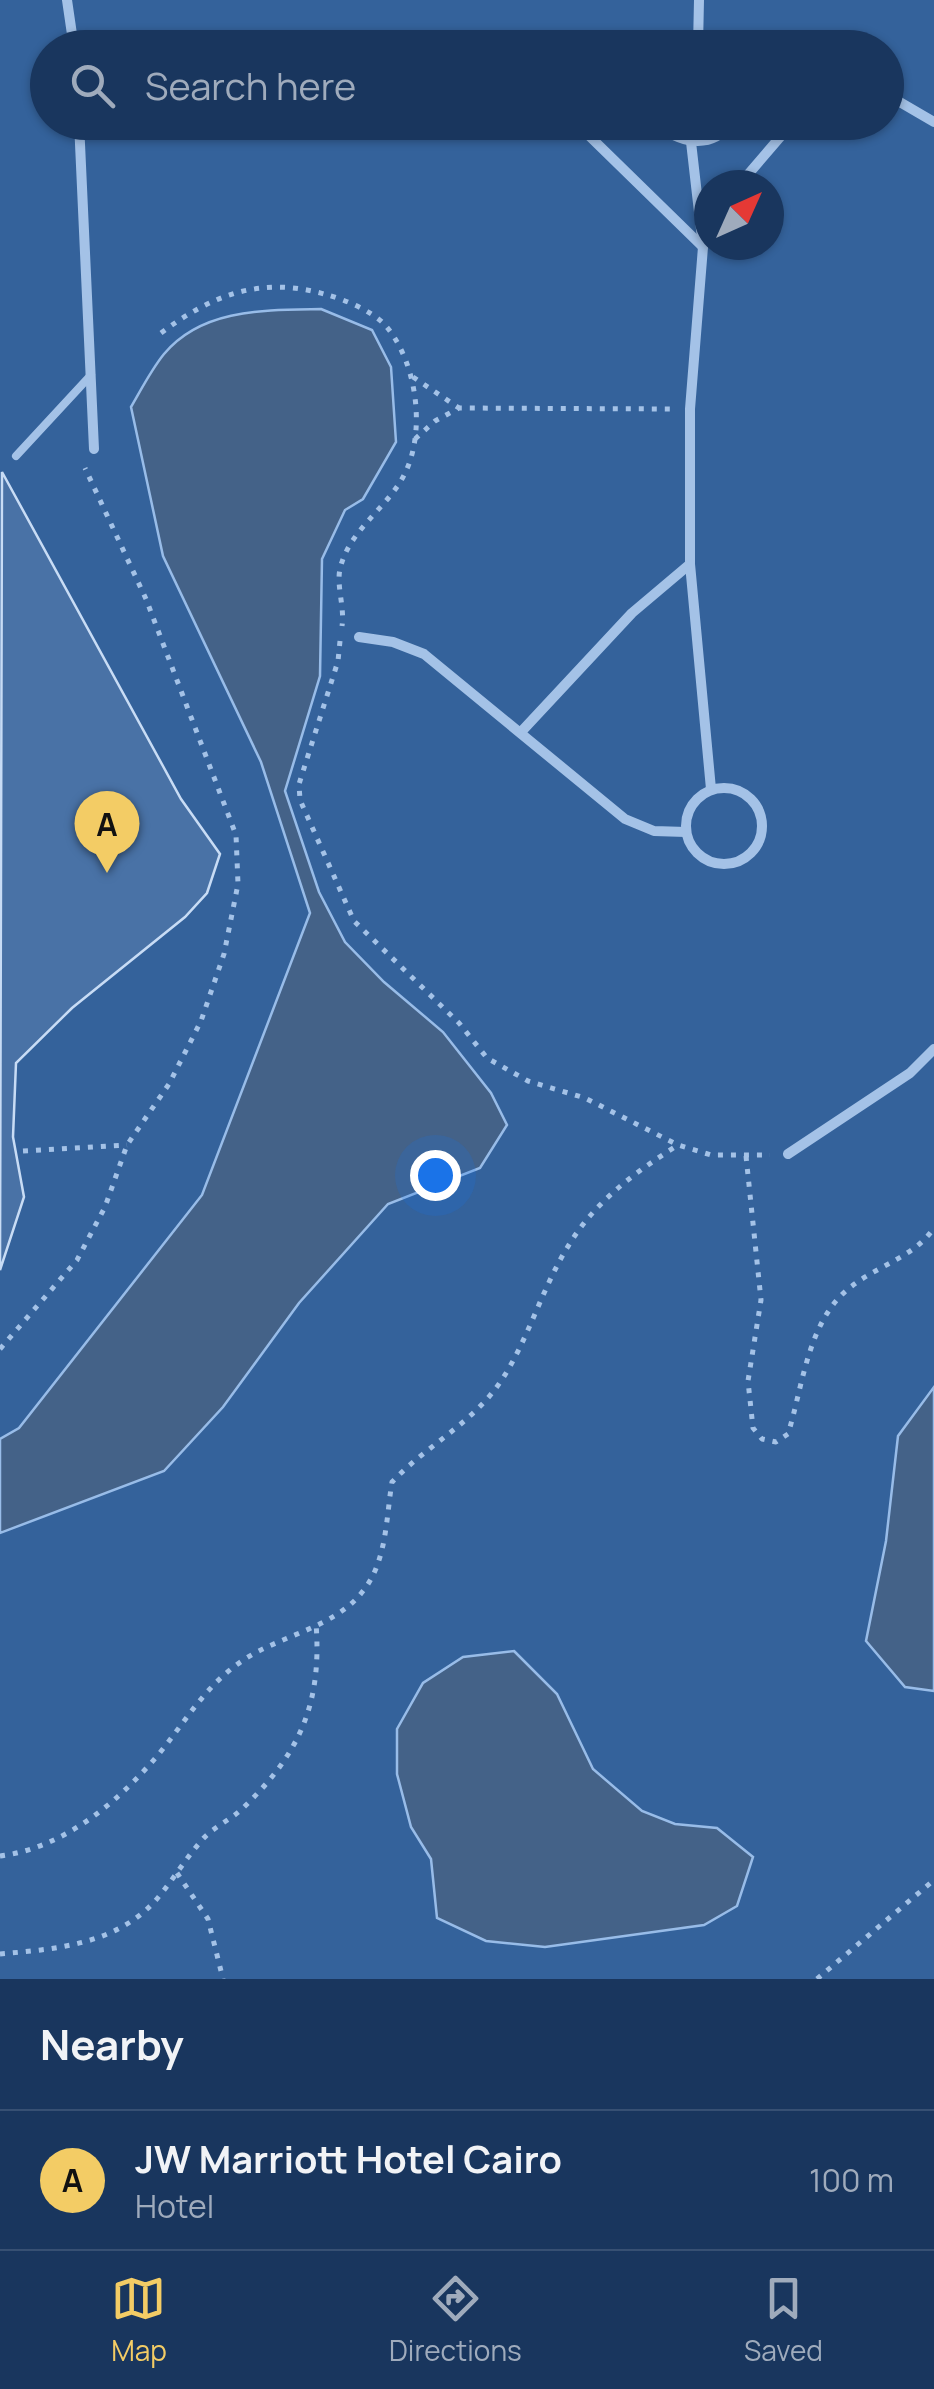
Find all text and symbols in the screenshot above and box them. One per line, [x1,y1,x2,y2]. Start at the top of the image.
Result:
search box [30,30,904,140]
icon: search [65,58,120,113]
text: Search here [145,59,356,111]
north arrow [694,170,784,260]
pin: A [74,790,140,873]
your location [410,1150,461,1201]
text: Nearby [40,2015,184,2073]
text: JW Marriott Hotel Cairo [135,2132,562,2184]
text: A [62,2158,83,2202]
text: 100 m [809,2158,894,2202]
text: Hotel [135,2184,214,2228]
tab: Map [111,2271,167,2369]
tab: Directions [389,2271,522,2369]
tab: Saved [744,2271,823,2369]

